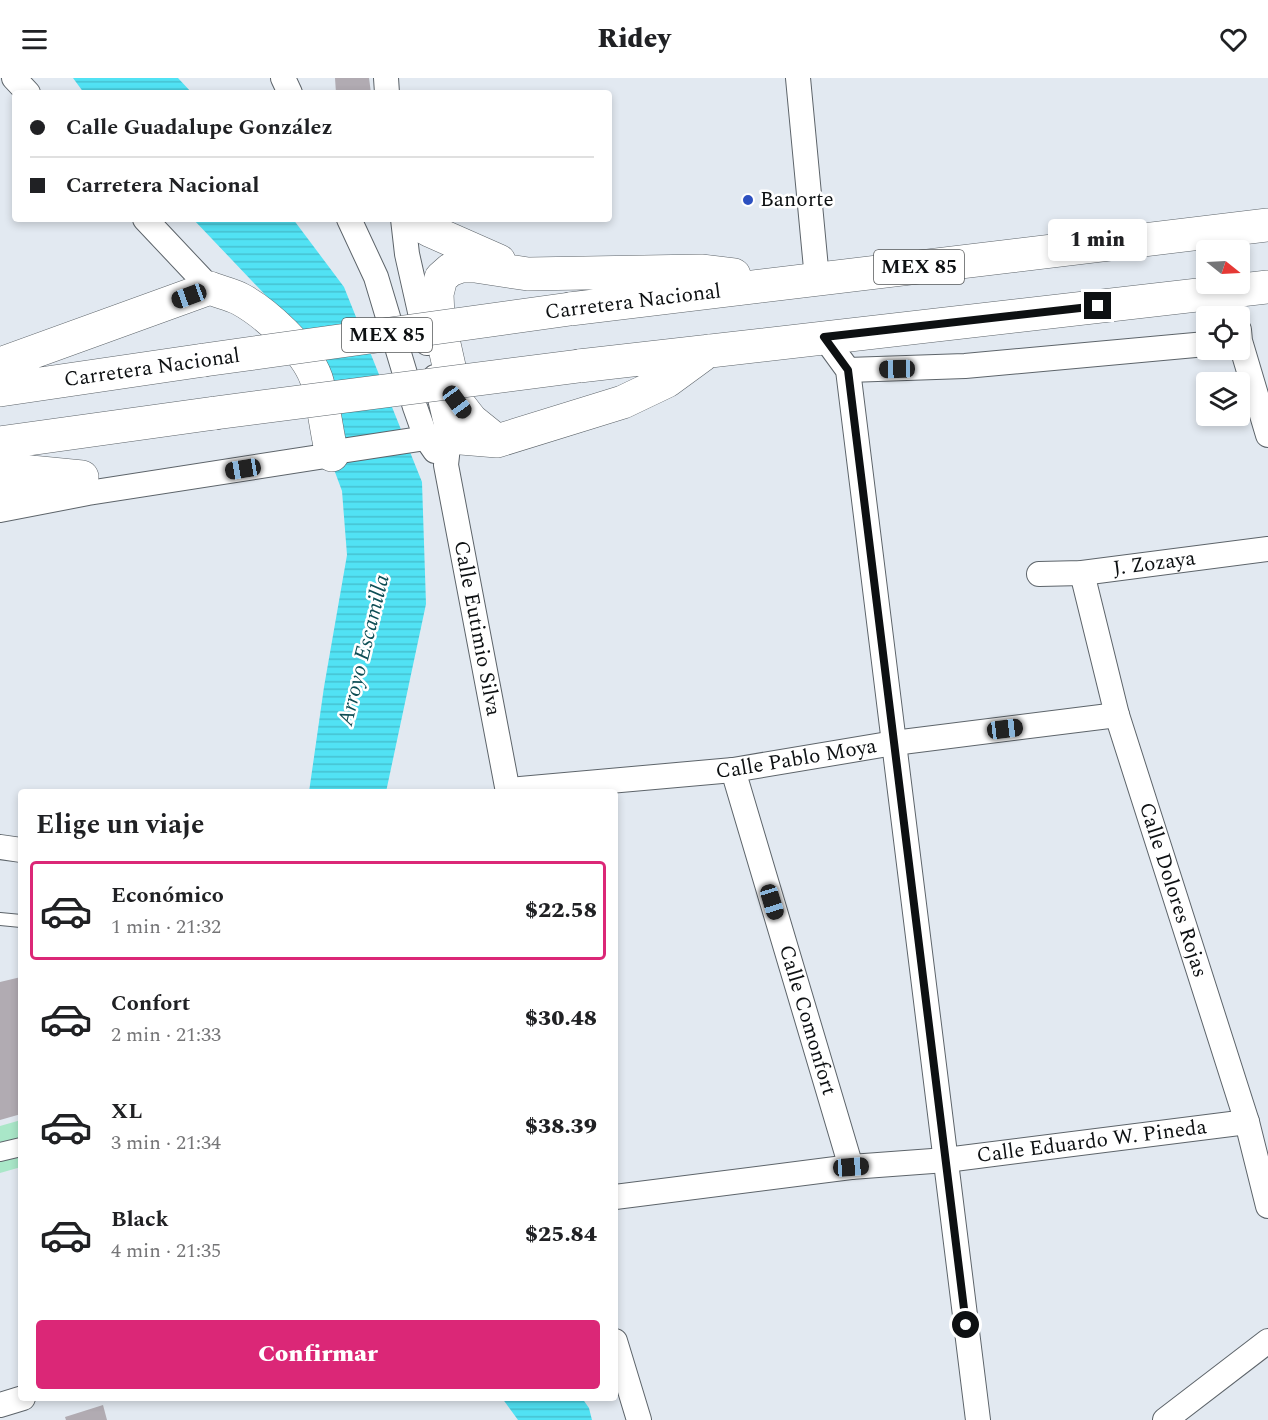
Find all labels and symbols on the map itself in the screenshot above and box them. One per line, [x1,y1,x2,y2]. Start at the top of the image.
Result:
place label: Banorte [760,184,834,216]
marker: Banorte [741,193,755,207]
callout: 1 min [1048,219,1148,261]
north arrow [1196,240,1250,294]
road number: MEX 85 [874,250,964,284]
street label: Carretera Nacional [543,275,723,329]
car [169,281,209,311]
route end [1084,292,1111,319]
road number: MEX 85 [342,318,432,352]
street label: Carretera Nacional [62,340,242,396]
car [879,360,915,378]
car [439,382,475,422]
car [224,457,262,481]
street label: Calle Eutimio Silva [445,538,509,720]
street label: J. Zozaya [1111,542,1198,585]
water label: Arroyo Escamilla [329,571,399,730]
car [986,718,1024,740]
street label: Calle Pablo Moya [714,730,880,787]
street label: Calle Dolores Rojas [1130,798,1216,982]
car [758,882,786,922]
street label: Calle Comonfort [770,941,845,1099]
street label: Calle Eduardo W. Pineda [975,1111,1209,1172]
car [832,1157,870,1177]
route start [952,1311,979,1338]

